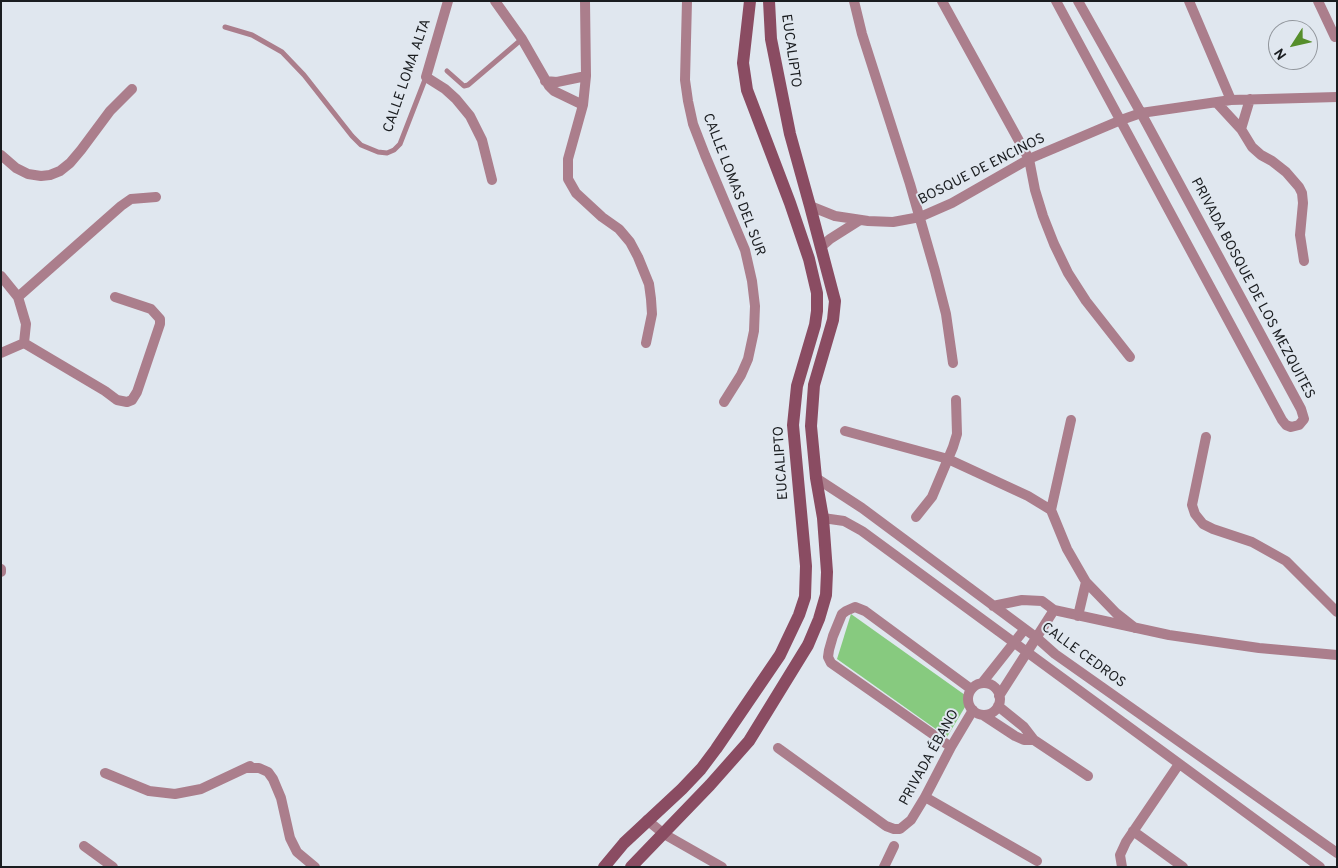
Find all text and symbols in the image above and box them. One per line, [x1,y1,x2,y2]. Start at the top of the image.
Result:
street label: EUCALIPTO [777,13,803,89]
street label: CALLE LOMA ALTA [381,17,435,135]
north arrow [1268,20,1318,70]
text: N [1271,44,1291,62]
street label: CALLE LOMAS DEL SUR [698,111,768,259]
street label: BOSQUE DE ENCINOS [916,131,1048,209]
street label: PRIVADA BOSQUE DE LOS MEZQUITES [1186,176,1318,402]
street label: EUCALIPTO [771,425,793,501]
street label: CALLE CEDROS [1038,620,1128,692]
street label: PRIVADA ÉBANO [897,707,963,809]

